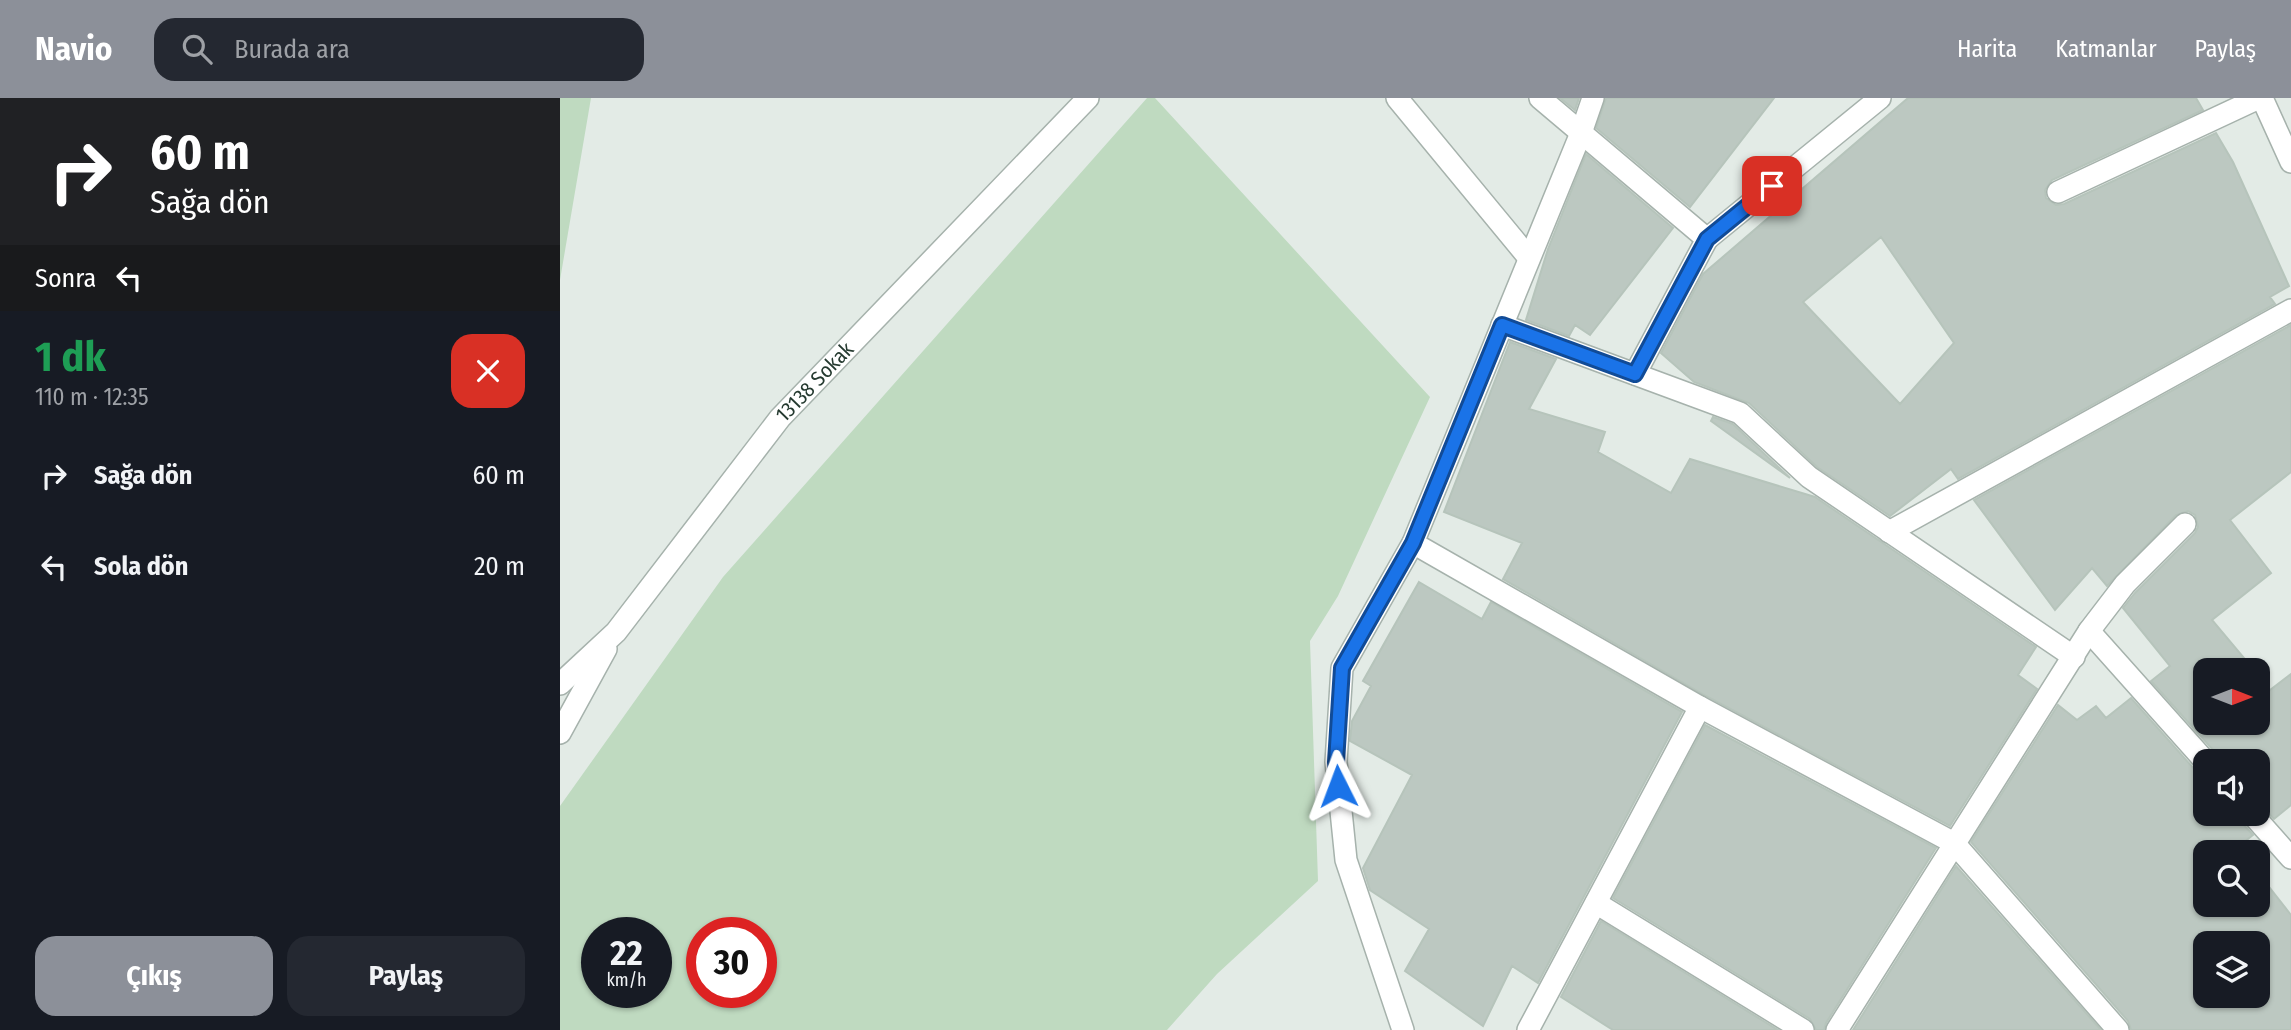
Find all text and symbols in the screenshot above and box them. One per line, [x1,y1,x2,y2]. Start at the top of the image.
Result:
search box [154,18,644,81]
text: Navio [35,29,112,69]
icon: search [178,30,216,68]
text: Burada ara [234,34,350,65]
text: Harita [1957,35,2017,63]
text: Katmanlar [2055,35,2157,63]
text: Paylaş [2195,35,2256,63]
text: 60 m [150,123,250,182]
icon: right [35,126,126,217]
pin [1742,156,1802,216]
icon: arrive [1753,167,1791,205]
text: Sağa dön [150,183,270,221]
icon: left [110,259,148,297]
text: Sonra [35,263,96,294]
text: 1 dk [35,332,106,382]
button: close [451,334,525,408]
street label: 13138 Sokak [770,336,859,428]
text: 110 m · 12:35 [35,383,149,411]
icon: right [35,457,73,495]
text: Sağa dön [94,460,193,491]
text: 60 m [472,460,525,491]
icon: left [35,548,73,586]
text: Sola dön [94,551,188,582]
text: 20 m [474,551,525,582]
north arrow [2193,658,2270,735]
map controls [2193,658,2270,1008]
position arrow [1301,749,1375,823]
button: sound [2193,749,2270,826]
button: search [2193,840,2270,917]
speed limit sign: 30 [686,917,777,1008]
button: layers [2193,931,2270,1008]
text: 22 [610,932,643,974]
button: Çıkış [35,936,273,1016]
button: Paylaş [287,936,525,1016]
text: km/h [606,969,647,991]

